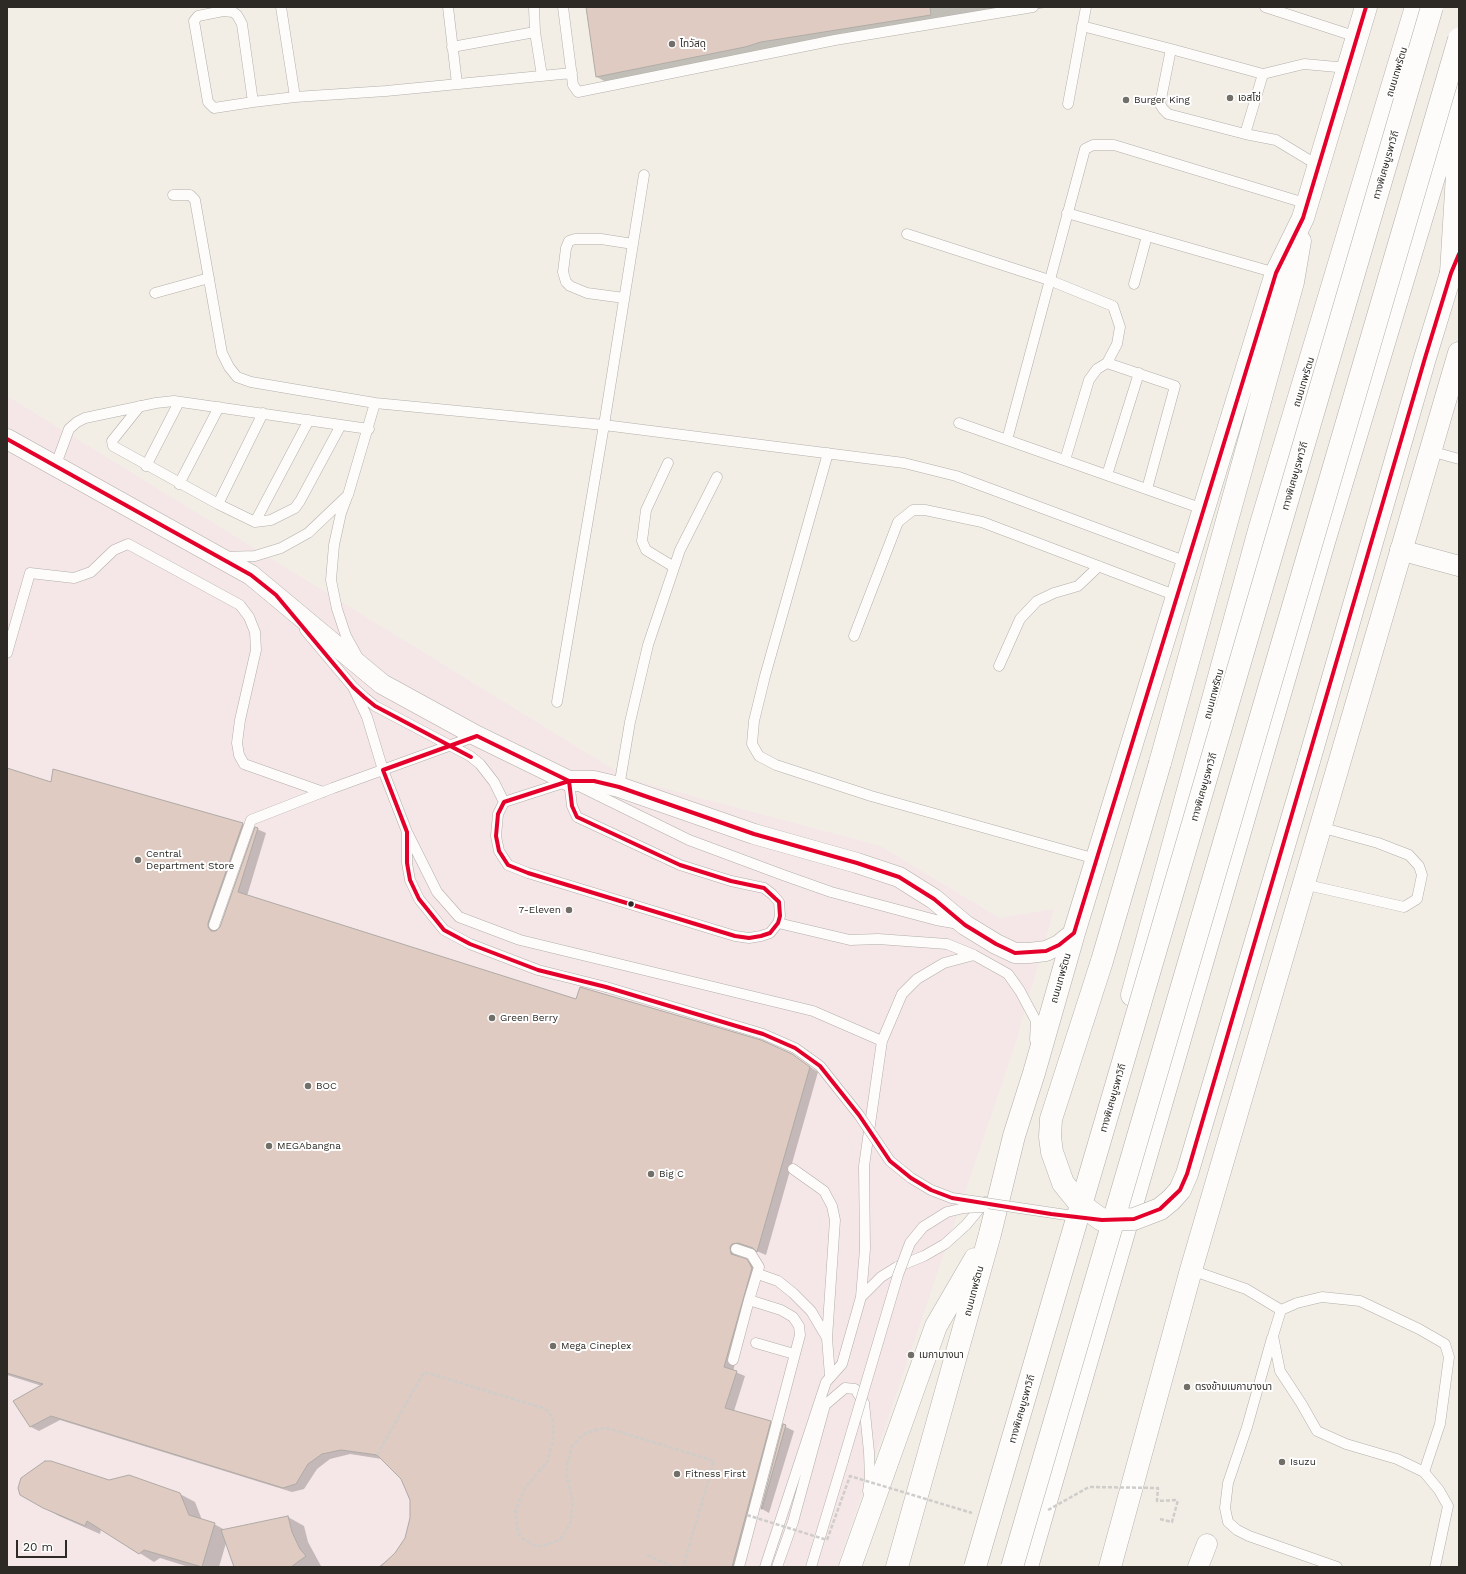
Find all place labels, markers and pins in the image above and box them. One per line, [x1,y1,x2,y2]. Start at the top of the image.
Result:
place label: ไทวัสดุ [680,38,706,50]
marker: ไทวัสดุ [667,39,677,49]
place label: เอสโซ่ [1238,92,1261,104]
marker: เอสโซ่ [1225,93,1235,103]
place label: Burger King [1134,94,1190,106]
marker: Burger King [1121,95,1131,105]
place label: Central Department Store [146,848,234,872]
marker: Central Department Store [133,855,143,865]
unlabelled marker [626,899,636,909]
place label: 7-Eleven [519,904,561,916]
marker: 7-Eleven [564,905,574,915]
place label: Green Berry [500,1012,558,1024]
marker: Green Berry [487,1013,497,1023]
place label: BOC [316,1080,337,1092]
marker: BOC [303,1081,313,1091]
place label: MEGAbangna [277,1140,341,1152]
marker: MEGAbangna [264,1141,274,1151]
place label: Big C [659,1168,684,1180]
marker: Big C [646,1169,656,1179]
place label: Mega Cineplex [561,1340,631,1352]
marker: Mega Cineplex [548,1341,558,1351]
place label: เมกาบางนา [919,1349,964,1361]
marker: เมกาบางนา [906,1350,916,1360]
place label: ตรงข้ามเมกาบางนา [1195,1381,1272,1393]
marker: ตรงข้ามเมกาบางนา [1182,1382,1192,1392]
place label: Isuzu [1290,1456,1316,1468]
marker: Isuzu [1277,1457,1287,1467]
place label: Fitness First [685,1468,746,1480]
marker: Fitness First [672,1469,682,1479]

